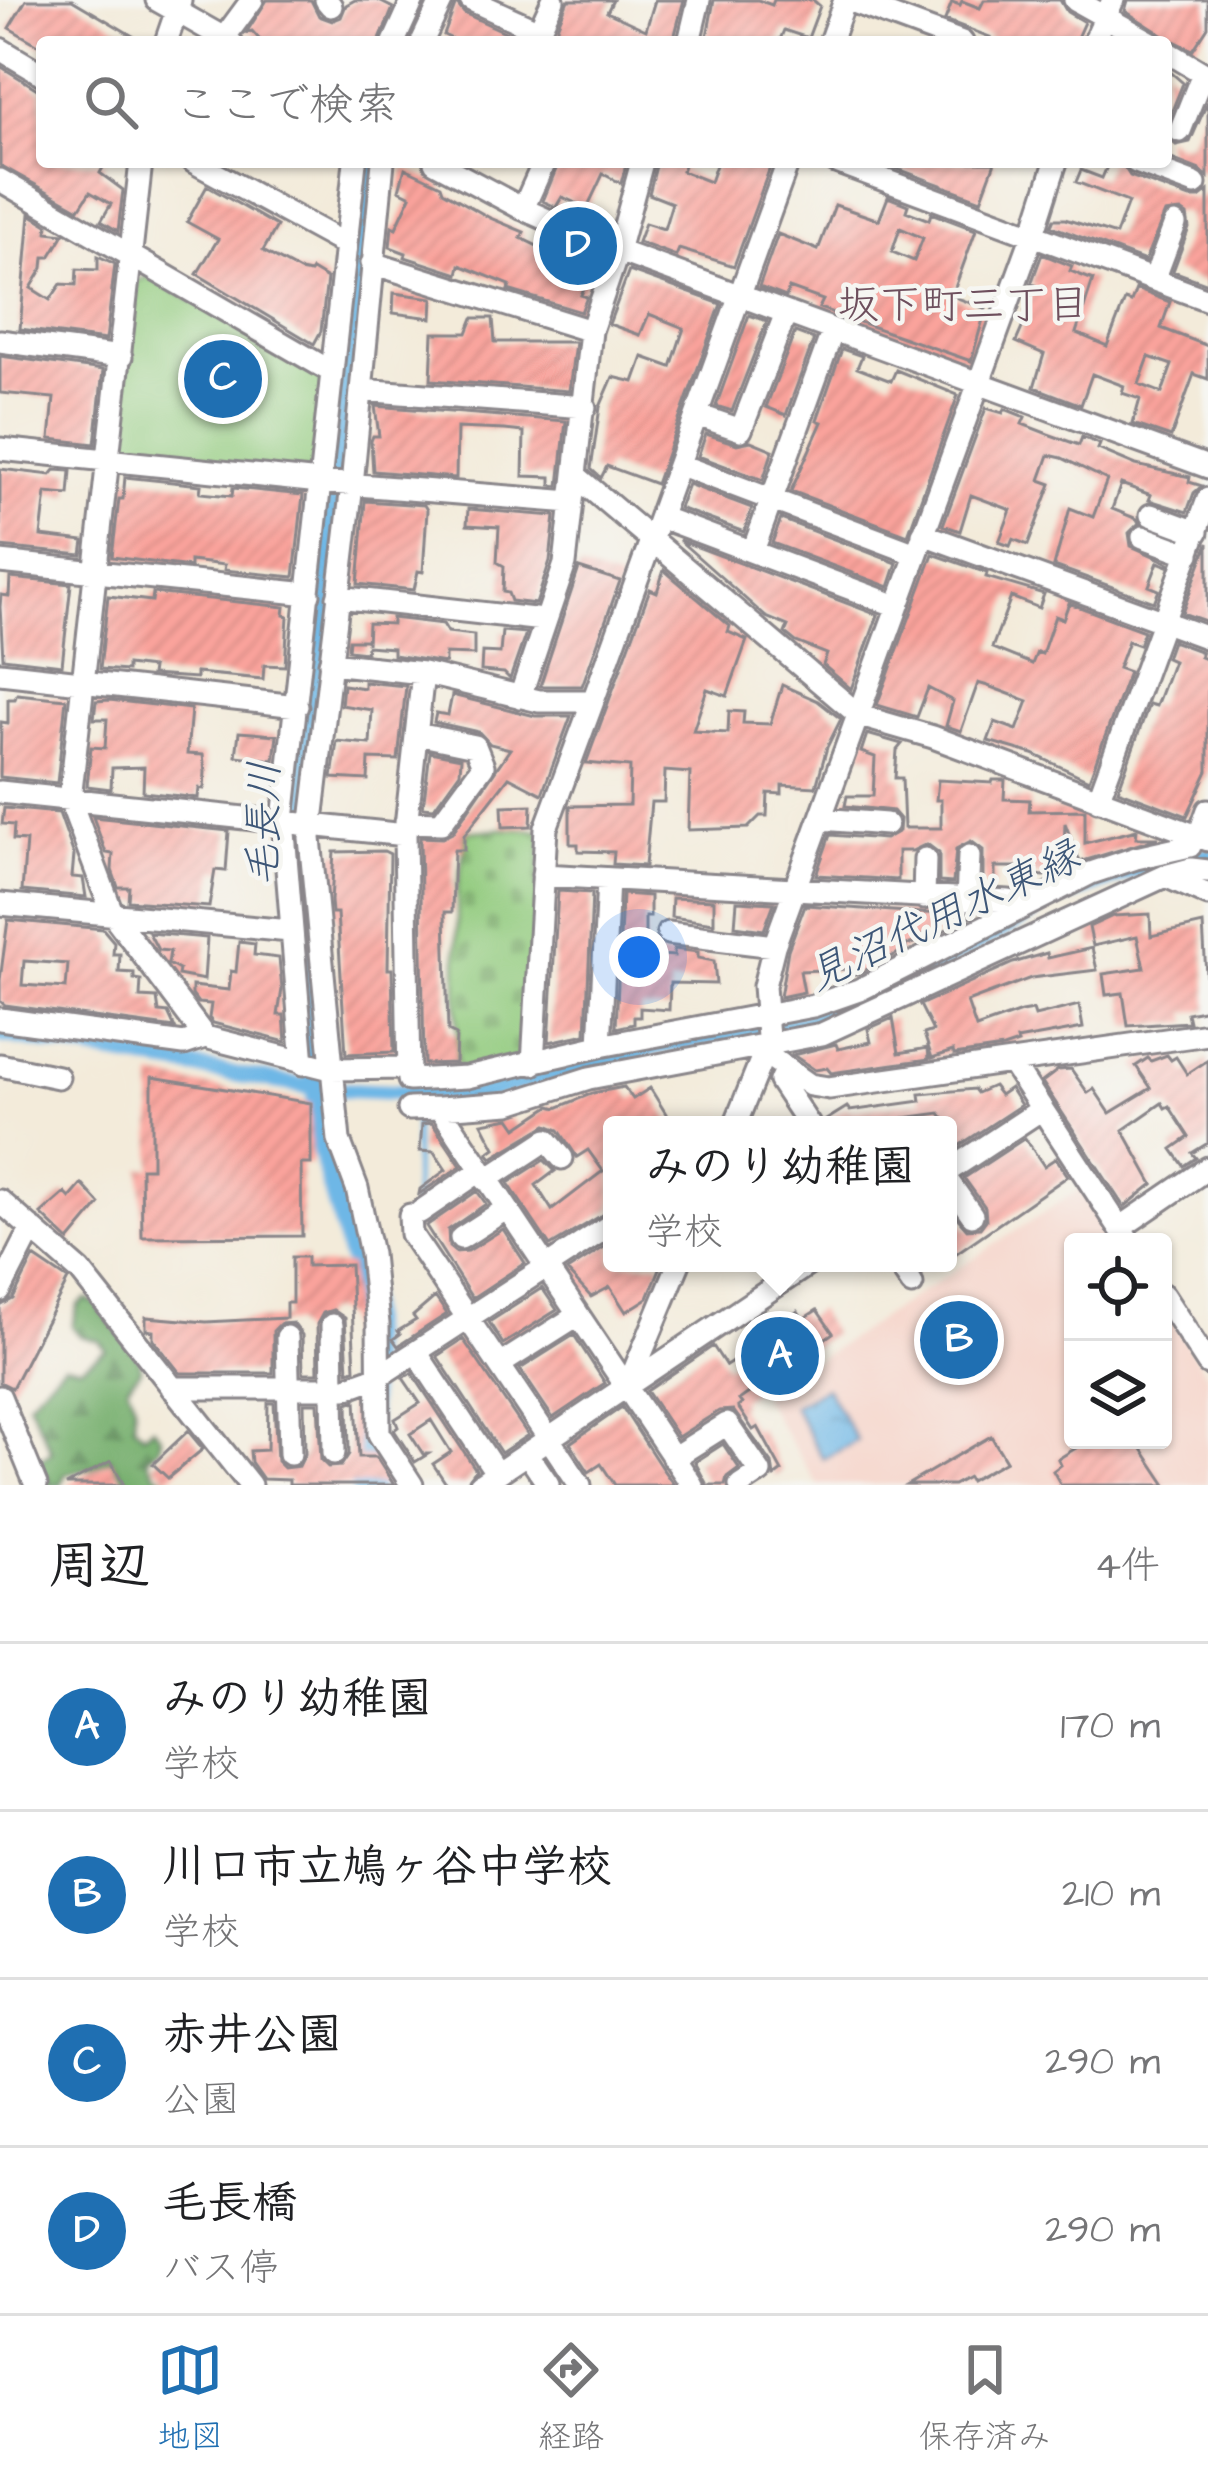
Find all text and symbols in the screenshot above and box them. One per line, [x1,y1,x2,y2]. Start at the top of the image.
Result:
search box [36,36,1172,168]
icon: search [78,69,144,135]
text: ここで検索 [174,75,399,137]
pin: D [539,201,617,291]
district label: 坂下町三丁目 [837,277,1089,335]
pin: C [184,334,262,424]
water label: 毛長川 [235,760,295,888]
water label: 見沼代用水東縁 [799,827,1092,1005]
your location [609,927,669,987]
popup [603,1116,957,1272]
text: みのり幼稚園 [645,1137,915,1199]
text: 学校 [645,1206,723,1260]
map controls [1064,1233,1172,1449]
button: locate [1064,1233,1172,1341]
pin: B [920,1295,998,1385]
pin: A [741,1311,819,1401]
button: layers [1064,1341,1172,1449]
text: 周辺 [48,1532,150,1603]
text: 4件 [1094,1540,1160,1594]
text: みのり幼稚園 [162,1669,432,1731]
text: A [75,1700,99,1754]
text: 170 m [1060,1700,1160,1754]
text: 学校 [162,1738,240,1792]
text: 川口市立鳩ヶ谷中学校 [162,1837,612,1899]
text: B [73,1868,101,1922]
text: 210 m [1062,1868,1160,1922]
text: 学校 [162,1906,240,1960]
text: 赤井公園 [162,2005,342,2067]
text: C [73,2036,101,2090]
text: 290 m [1045,2036,1160,2090]
text: 公園 [162,2074,240,2128]
text: 毛長橋 [162,2173,297,2235]
text: D [74,2204,100,2258]
text: 290 m [1045,2204,1160,2258]
text: バス停 [162,2242,279,2296]
tab: 地図 [157,2337,223,2460]
tab: 経路 [538,2337,604,2460]
tab: 保存済み [919,2337,1051,2460]

